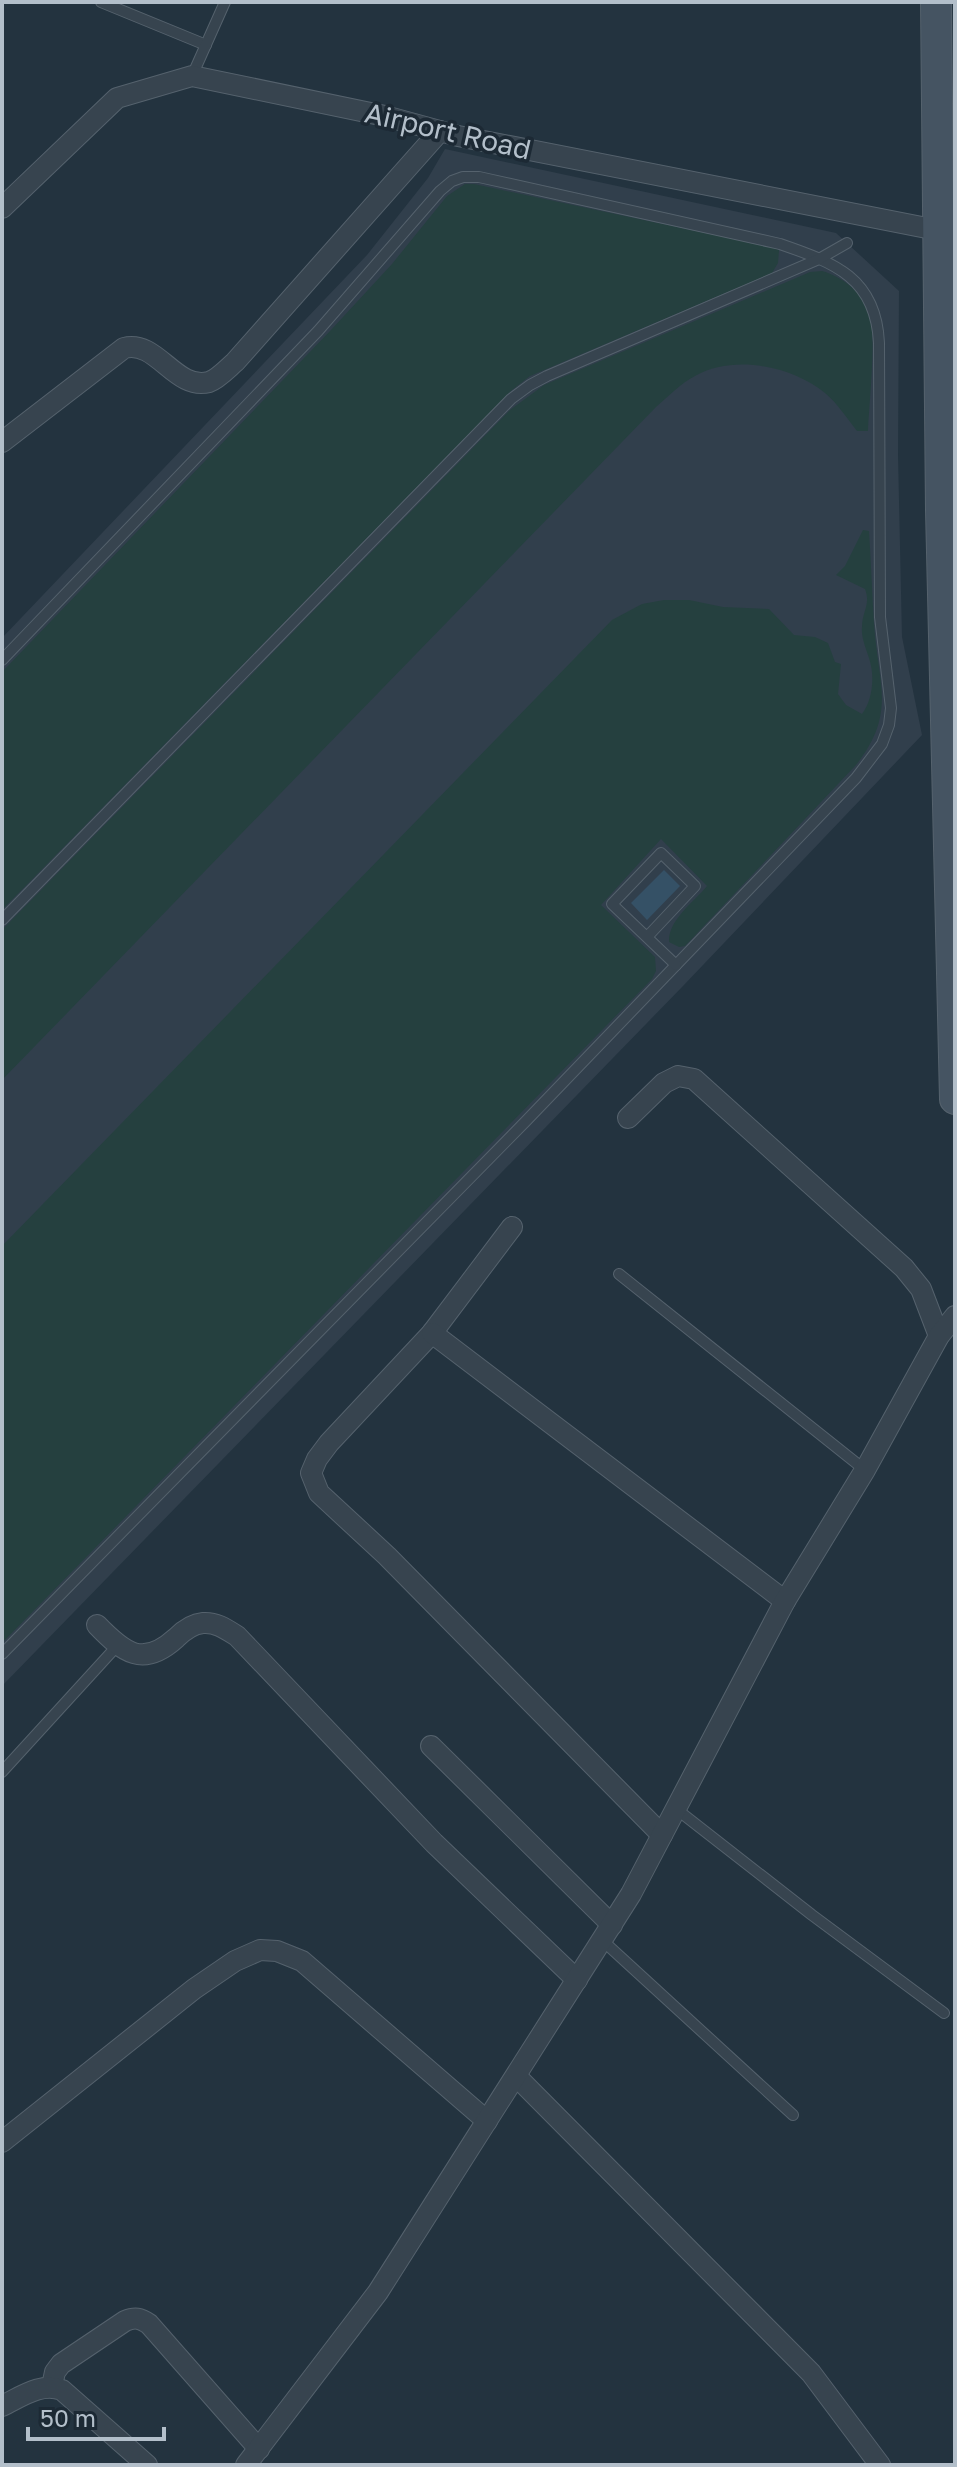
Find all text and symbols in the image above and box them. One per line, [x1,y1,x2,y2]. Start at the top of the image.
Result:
street label: Airport Road [362,95,534,166]
scale bar [28,2391,164,2441]
text: 50 m [40,2403,96,2432]

